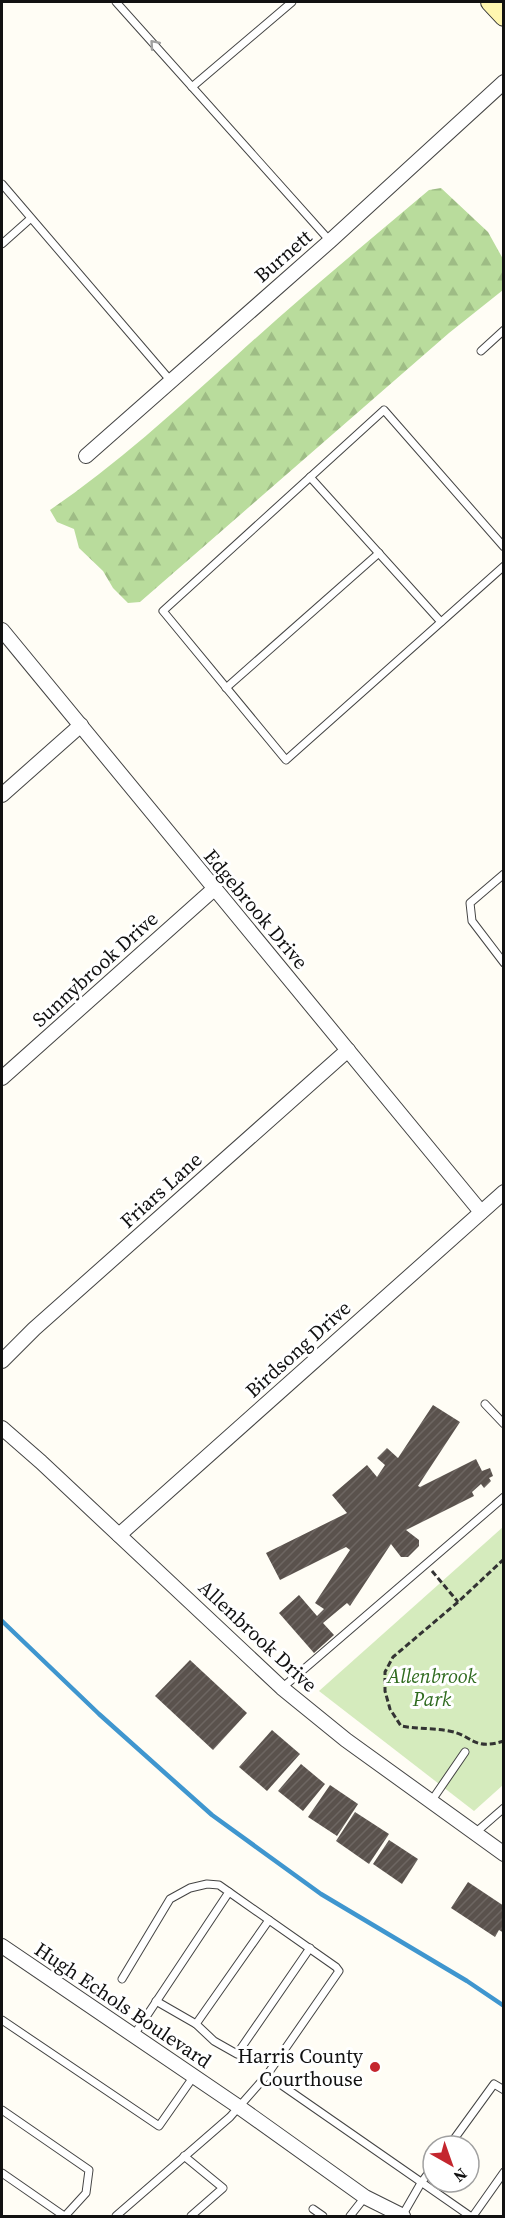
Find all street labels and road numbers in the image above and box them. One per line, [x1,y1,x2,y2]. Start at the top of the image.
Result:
street label: Burnett [248,223,318,289]
street label: Edgebrook Drive [197,843,315,975]
street label: Sunnybrook Drive [26,905,164,1033]
street label: Friars Lane [114,1146,208,1234]
street label: Birdsong Drive [239,1294,357,1404]
street label: Allenbrook Drive [193,1574,323,1698]
street label: Hugh Echols Boulevard [29,1935,218,2075]

